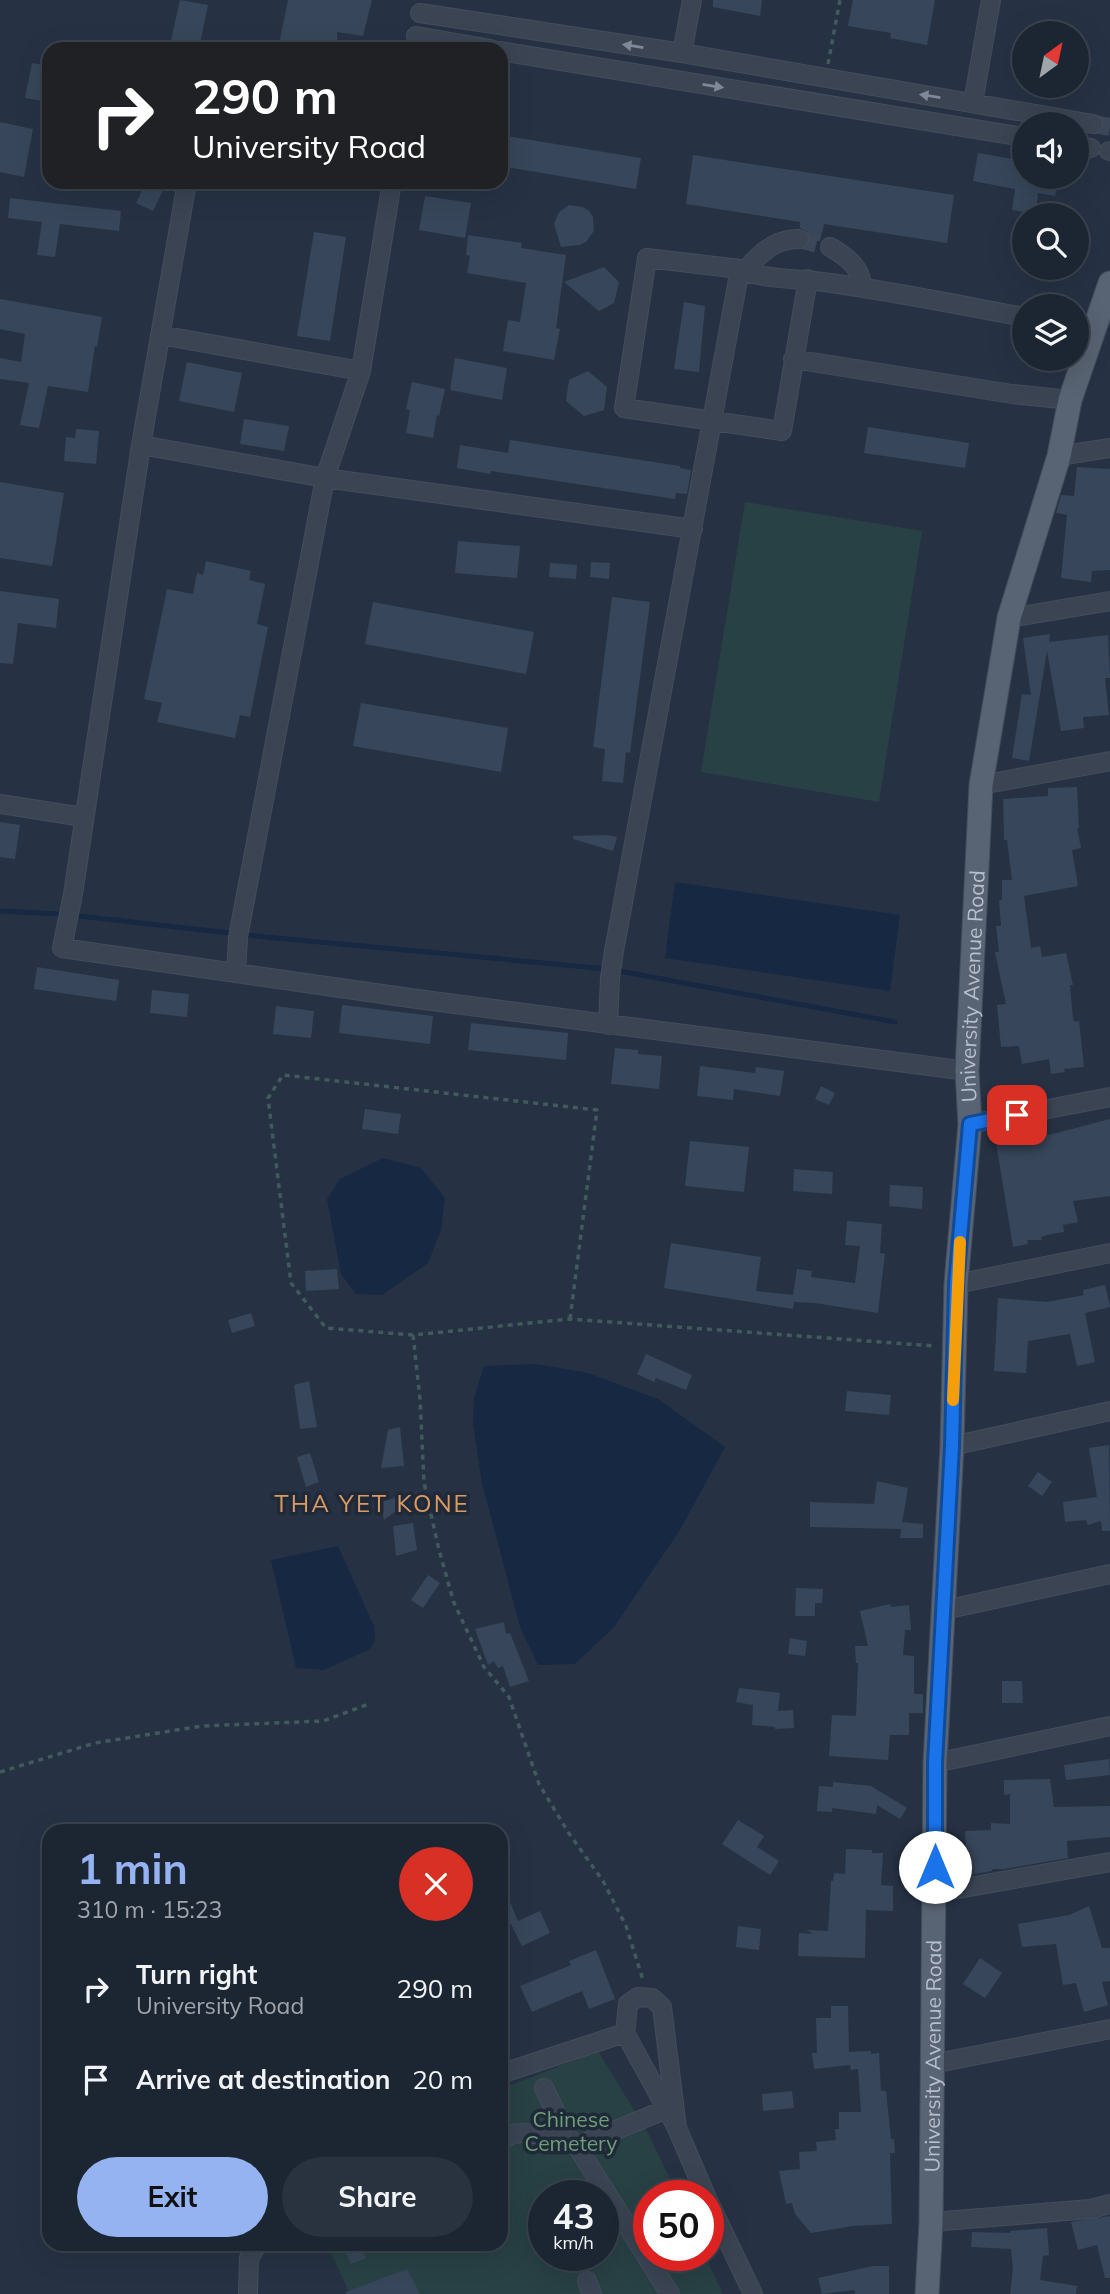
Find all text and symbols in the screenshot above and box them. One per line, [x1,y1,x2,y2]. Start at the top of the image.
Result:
north arrow [1012,21,1088,98]
map controls [1012,21,1089,371]
one-way arrow [622,40,644,51]
text: 290 m [192,65,338,126]
icon: right [77,70,168,161]
one-way arrow [702,81,724,92]
one-way arrow [919,90,941,101]
button: sound [1012,112,1089,189]
text: University Road [192,126,426,166]
button: search [1012,203,1089,280]
button: layers [1012,294,1089,371]
street label: University Avenue Road [954,870,990,1103]
pin [987,1085,1047,1145]
icon: arrive [998,1096,1036,1134]
district label: THA YET KONE [274,1488,470,1518]
position arrow [898,1830,972,1904]
text: 1 min [77,1842,188,1895]
button: close [399,1847,473,1921]
text: 310 m · 15:23 [77,1895,222,1924]
street label: University Avenue Road [918,1940,946,2172]
text: Turn right [136,1958,257,1991]
icon: right [77,1970,115,2008]
text: 290 m [397,1972,473,2005]
text: University Road [136,1991,304,2020]
icon: arrive [77,2061,115,2099]
text: Arrive at destination [136,2063,391,2096]
text: 20 m [412,2063,473,2096]
park label: Chinese Cemetery [525,2106,617,2156]
button: Exit [77,2157,268,2237]
button: Share [282,2157,473,2237]
speed limit sign: 50 [633,2180,724,2271]
text: 43 [552,2194,595,2238]
text: km/h [553,2231,594,2254]

